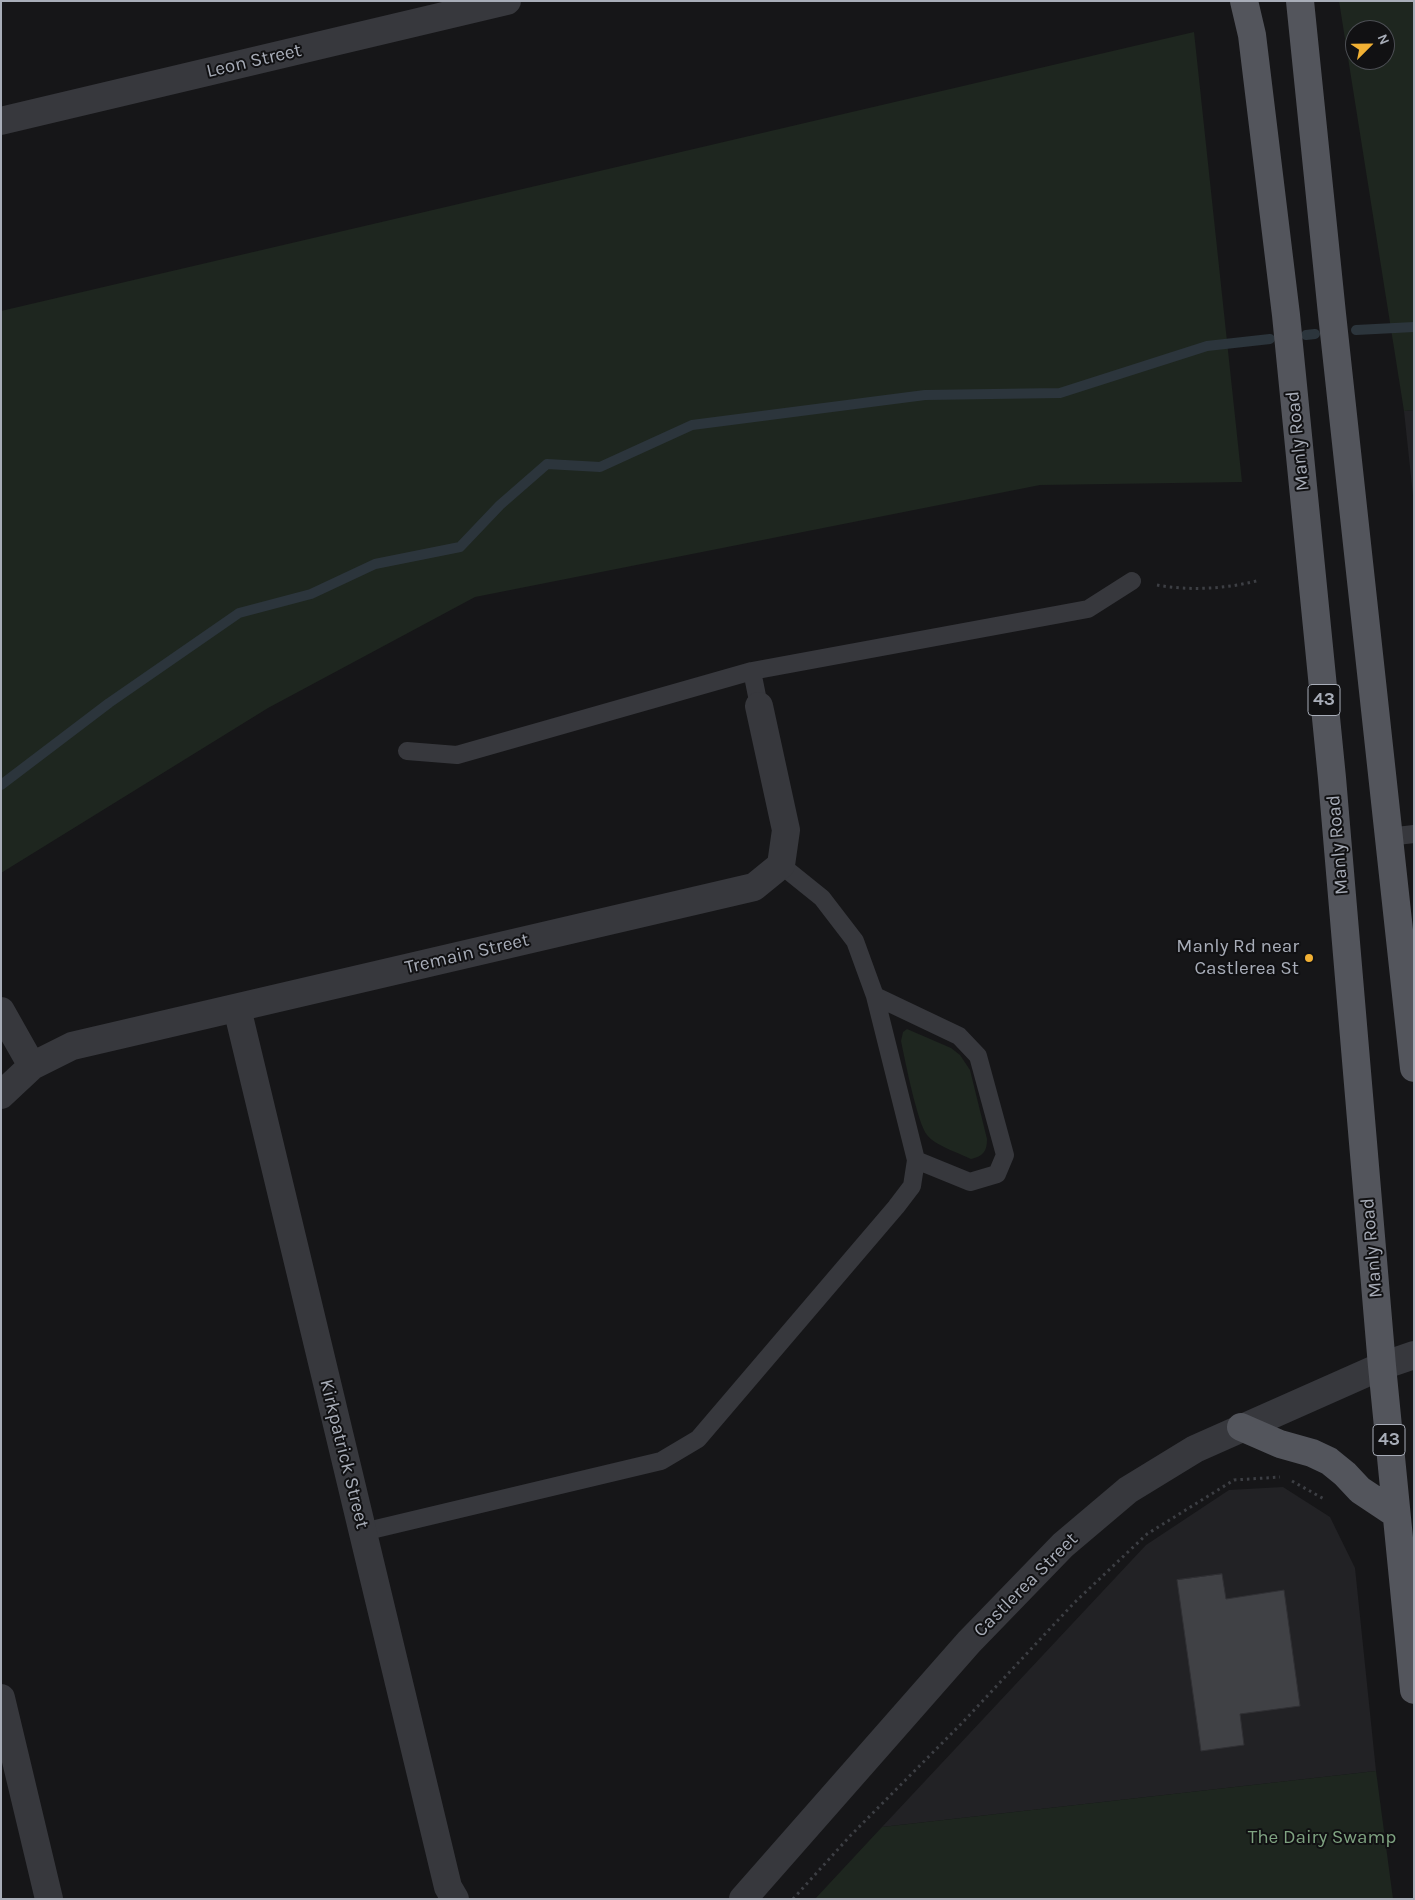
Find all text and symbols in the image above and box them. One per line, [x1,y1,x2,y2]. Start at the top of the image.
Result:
north arrow [1345,20,1395,70]
text: N [1374,31,1393,47]
street label: Leon Street [204,39,304,83]
street label: Manly Road [1281,390,1315,492]
road number: 43 [1308,684,1340,716]
street label: Manly Road [1322,794,1354,896]
street label: Tremain Street [403,929,531,979]
place label: Manly Rd near Castlerea St [1176,936,1299,980]
marker: Manly Rd near Castlerea St [1303,952,1315,964]
street label: Manly Road [1356,1197,1388,1299]
street label: Kirkpatrick Street [314,1377,374,1531]
road number: 43 [1373,1424,1405,1456]
street label: Castlerea Street [969,1528,1083,1642]
park label: The Dairy Swamp [1248,1827,1396,1849]

